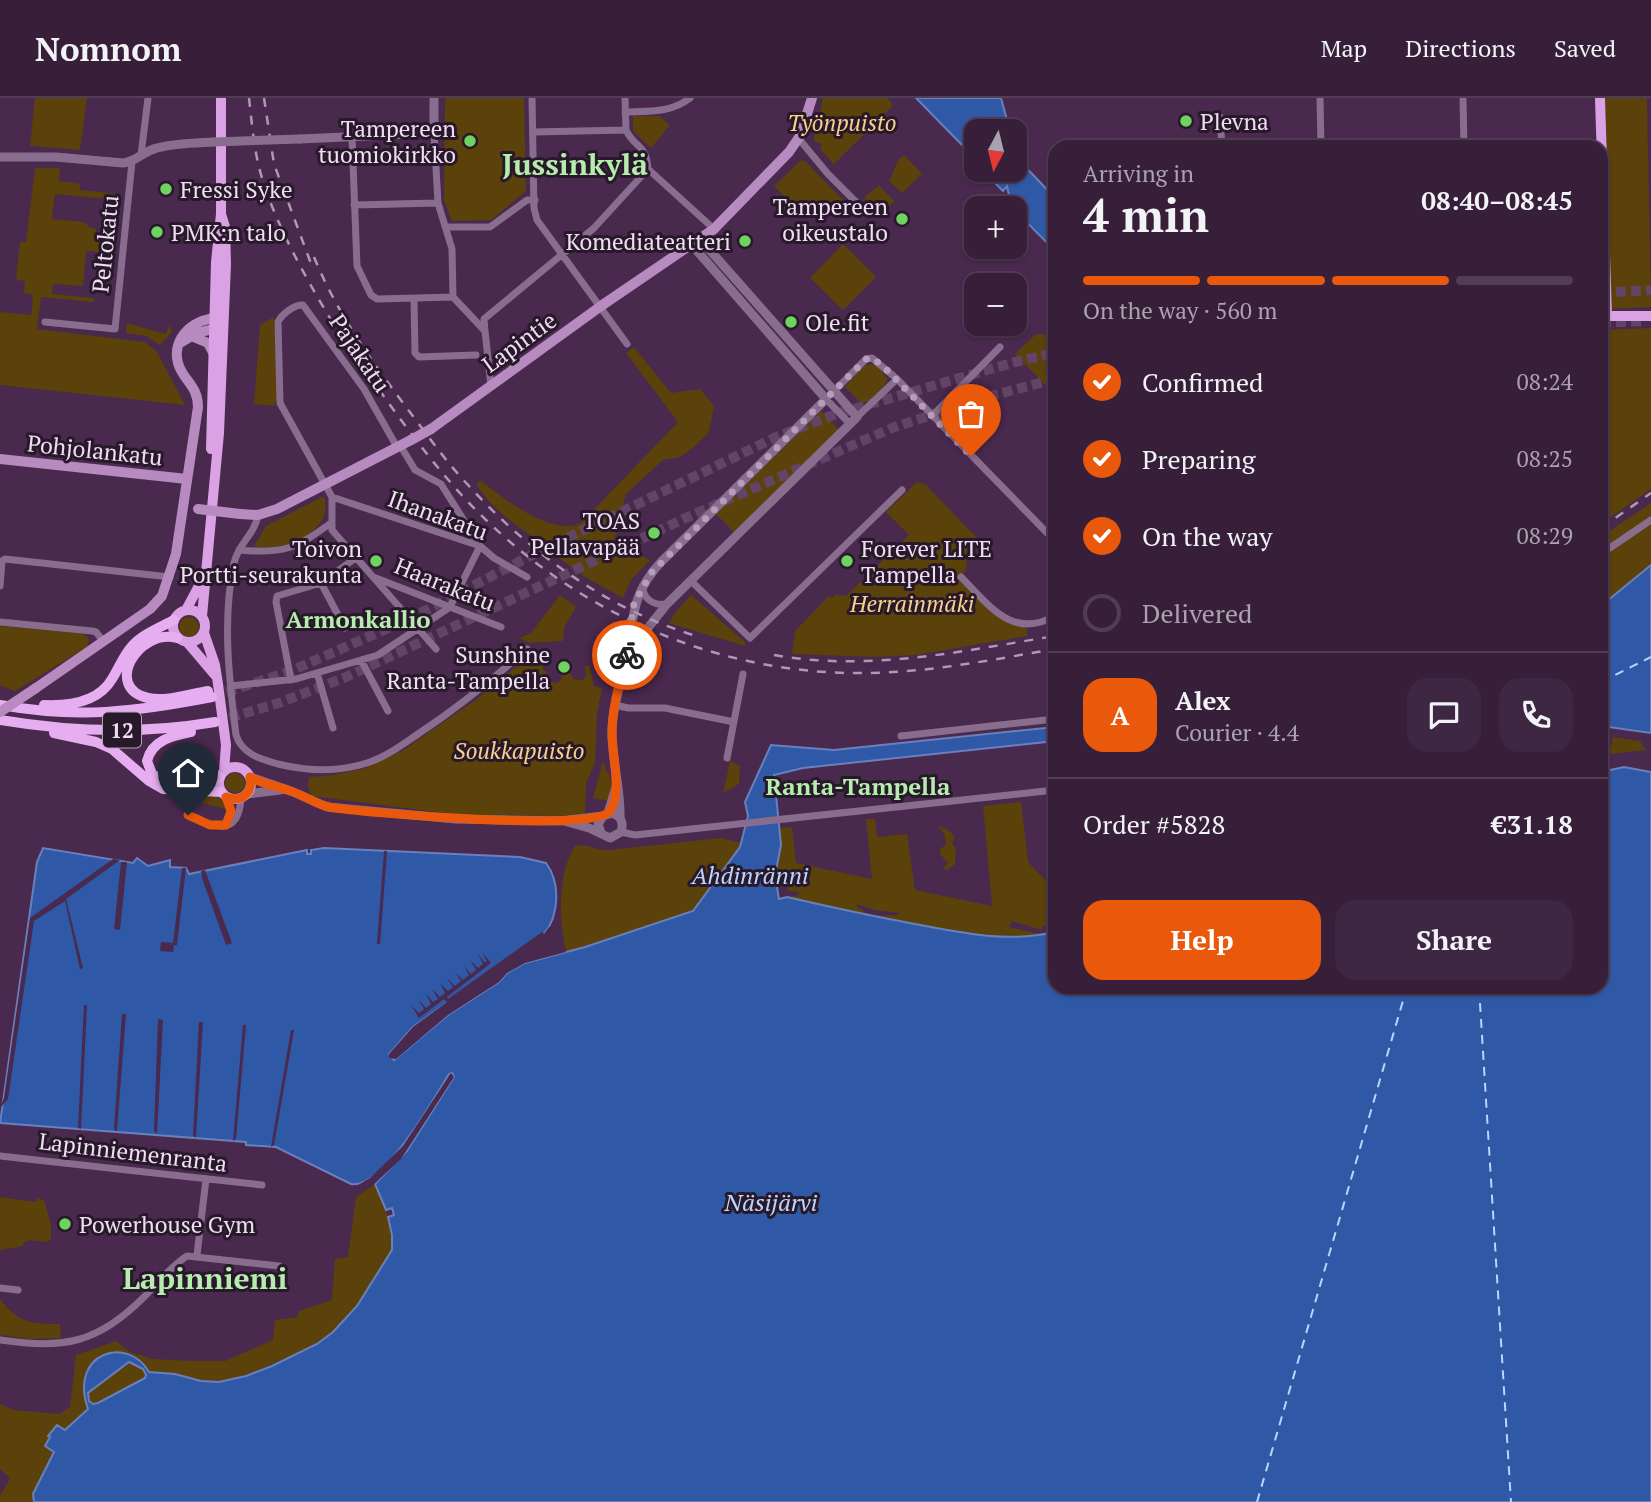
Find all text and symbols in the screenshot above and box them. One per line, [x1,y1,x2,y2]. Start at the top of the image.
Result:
text: Nomnom [35,27,181,70]
text: Map [1321,32,1367,64]
text: Directions [1405,32,1516,64]
text: Saved [1554,32,1616,64]
place label: Plevna [1200,106,1269,137]
park label: Työnpuisto [787,107,897,138]
place label: Tampereen tuomiokirkko [318,113,456,170]
marker: Plevna [1178,113,1194,129]
north arrow [964,119,1027,182]
map controls [964,119,1027,336]
marker: Tampereen tuomiokirkko [462,133,478,149]
district label: Jussinkylä [502,144,648,184]
text: Arriving in [1083,158,1194,189]
place label: Fressi Syke [180,174,292,205]
marker: Fressi Syke [158,181,174,197]
text: 08:40–08:45 [1421,183,1573,217]
text: 4 min [1083,184,1209,245]
place label: Tampereen oikeustalo [773,191,888,248]
street label: Peltokatu [84,194,126,294]
button: + [964,196,1027,259]
marker: Tampereen oikeustalo [894,211,910,227]
place label: PMK:n talo [171,217,286,248]
marker: PMK:n talo [149,224,165,240]
place label: Komediateatteri [566,226,731,257]
marker: Komediateatteri [737,233,753,249]
button: − [964,273,1027,336]
text: On the way · 560 m [1083,295,1277,326]
street label: Lapintie [476,305,562,379]
place label: Ole.fit [805,307,870,338]
street label: Pajakatu [322,308,398,398]
marker: Ole.fit [783,314,799,330]
icon: check [1083,363,1121,401]
text: Confirmed [1142,365,1263,399]
text: 08:24 [1516,366,1573,397]
pin [941,384,1001,456]
icon: bag [952,395,990,433]
street label: Pohjolankatu [26,427,164,473]
icon: check [1083,440,1121,478]
text: Preparing [1142,442,1255,476]
text: 08:25 [1516,443,1573,474]
street label: Ihanakatu [384,483,492,547]
place label: TOAS Pellavapää [530,505,640,562]
icon: check [1083,517,1121,555]
text: On the way [1142,519,1273,553]
text: 08:29 [1516,520,1573,551]
marker: TOAS Pellavapää [646,525,662,541]
place label: Toivon Portti-seurakunta [180,533,362,590]
place label: Forever LITE Tampella [861,533,992,590]
street label: Haarakatu [390,550,500,618]
marker: Toivon Portti-seurakunta [368,553,384,569]
marker: Forever LITE Tampella [839,553,855,569]
park label: Herrainmäki [849,588,975,619]
text: Delivered [1142,596,1252,630]
district label: Armonkallio [285,603,431,635]
courier [592,620,662,690]
icon: bike [608,636,646,674]
place label: Sunshine Ranta-Tampella [387,639,550,696]
marker: Sunshine Ranta-Tampella [556,659,572,675]
button: chat [1407,678,1481,752]
button: phone [1499,678,1573,752]
text: Alex [1175,683,1231,717]
text: A [1111,698,1129,732]
road number: 12 [103,712,141,748]
text: Courier · 4.4 [1175,717,1299,748]
park label: Soukkapuisto [454,735,584,766]
pin [158,743,218,815]
icon: home [169,754,207,792]
district label: Ranta-Tampella [766,770,951,802]
text: Order #5828 [1083,807,1225,841]
text: €31.18 [1492,807,1573,841]
water label: Ahdinränni [689,859,809,891]
button: Help [1083,900,1321,980]
button: Share [1335,900,1573,980]
street label: Lapinniemenranta [37,1125,229,1179]
water label: Näsijärvi [724,1186,818,1218]
place label: Powerhouse Gym [79,1209,255,1240]
marker: Powerhouse Gym [57,1216,73,1232]
district label: Lapinniemi [123,1258,287,1298]

